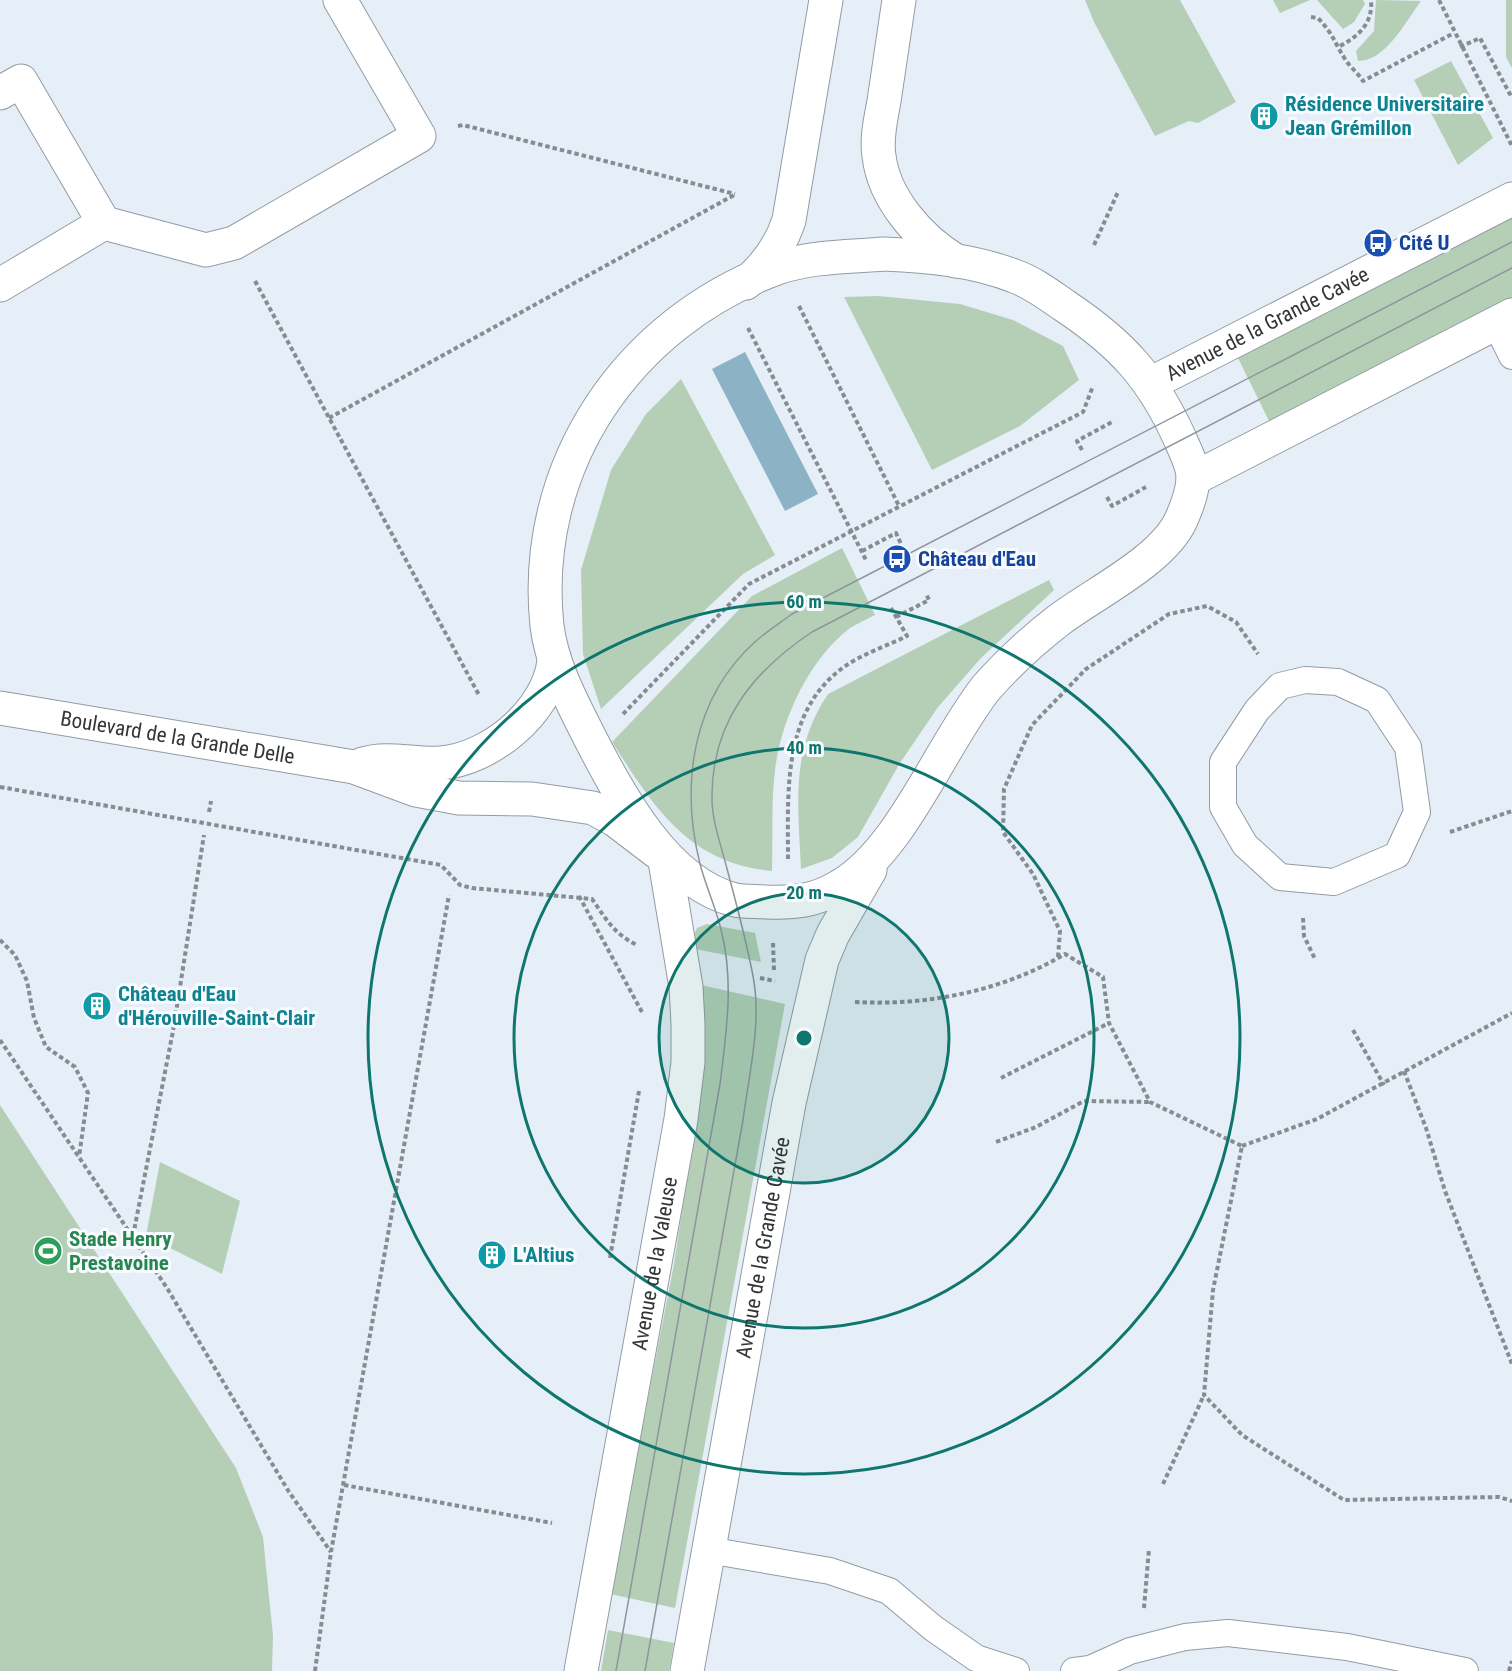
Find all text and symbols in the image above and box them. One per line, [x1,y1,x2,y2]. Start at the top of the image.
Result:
place label: Résidence Universitaire Jean Grémillon [1285,92,1484,140]
building icon: Résidence Universitaire Jean Grémillon [1248,100,1280,132]
bus stop icon: Cité U [1362,227,1394,259]
place label: Cité U [1399,231,1450,255]
street label: Avenue de la Grande Cavée [1162,262,1373,386]
bus stop icon: Château d'Eau [881,543,913,575]
place label: Château d'Eau [918,547,1036,571]
text: 60 m [786,591,822,612]
street label: Boulevard de la Grande Delle [59,706,297,769]
text: 40 m [786,737,822,758]
text: 20 m [786,882,822,903]
place label: Château d'Eau d'Hérouville-Saint-Clair [118,982,315,1030]
building icon: Château d'Eau d'Hérouville-Saint-Clair [81,990,113,1022]
centre of rings [794,1028,814,1048]
street label: Avenue de la Grande Cavée [731,1135,795,1360]
street label: Avenue de la Valeuse [627,1175,682,1352]
place label: Stade Henry Prestavoine [69,1227,172,1275]
sports icon: Stade Henry Prestavoine [32,1235,64,1267]
building icon: L'Altius [476,1239,508,1271]
place label: L'Altius [513,1243,575,1267]

